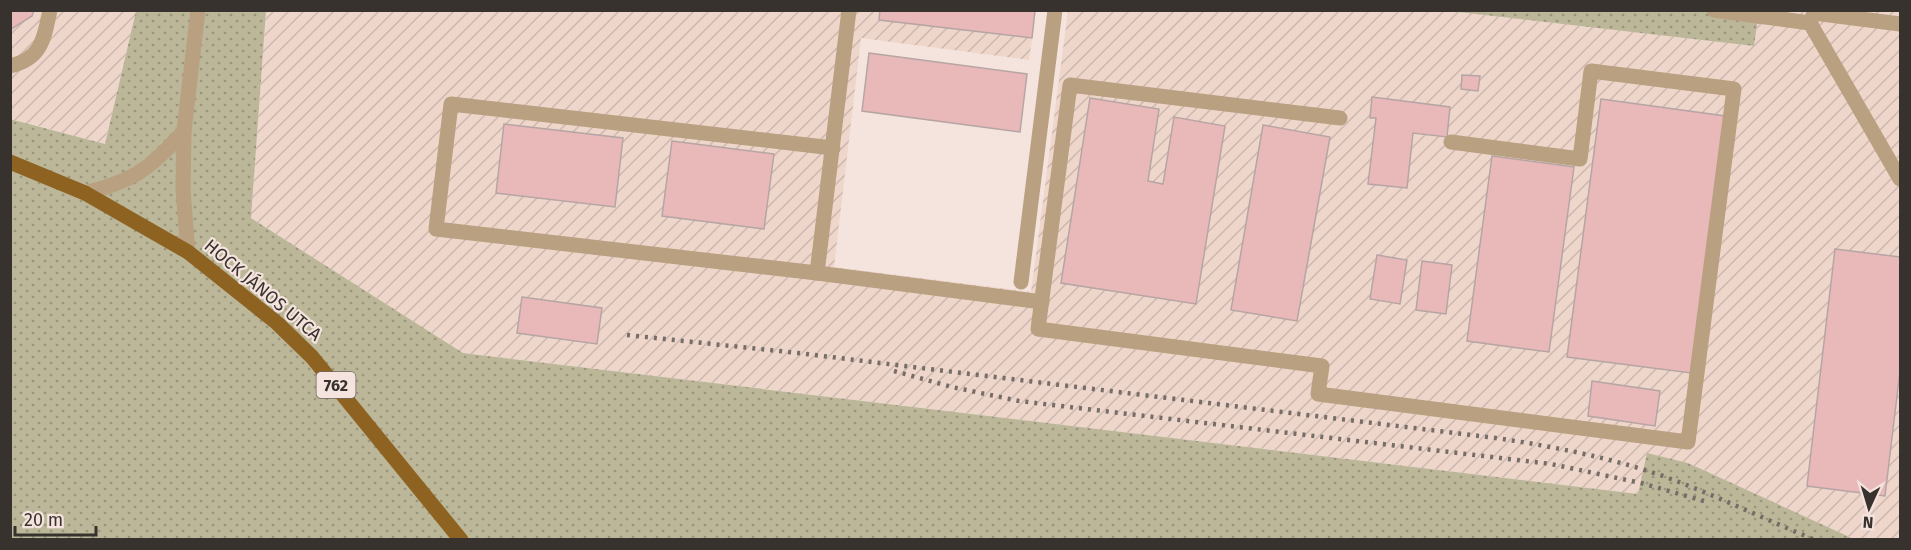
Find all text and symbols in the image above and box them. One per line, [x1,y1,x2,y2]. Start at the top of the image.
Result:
street label: HOCK JÁNOS UTCA [200,234,327,346]
road number: 762 [316,372,356,398]
north arrow [1839,478,1899,538]
scale bar [15,499,96,537]
text: 20 m [24,509,63,531]
text: N [1862,513,1874,532]

